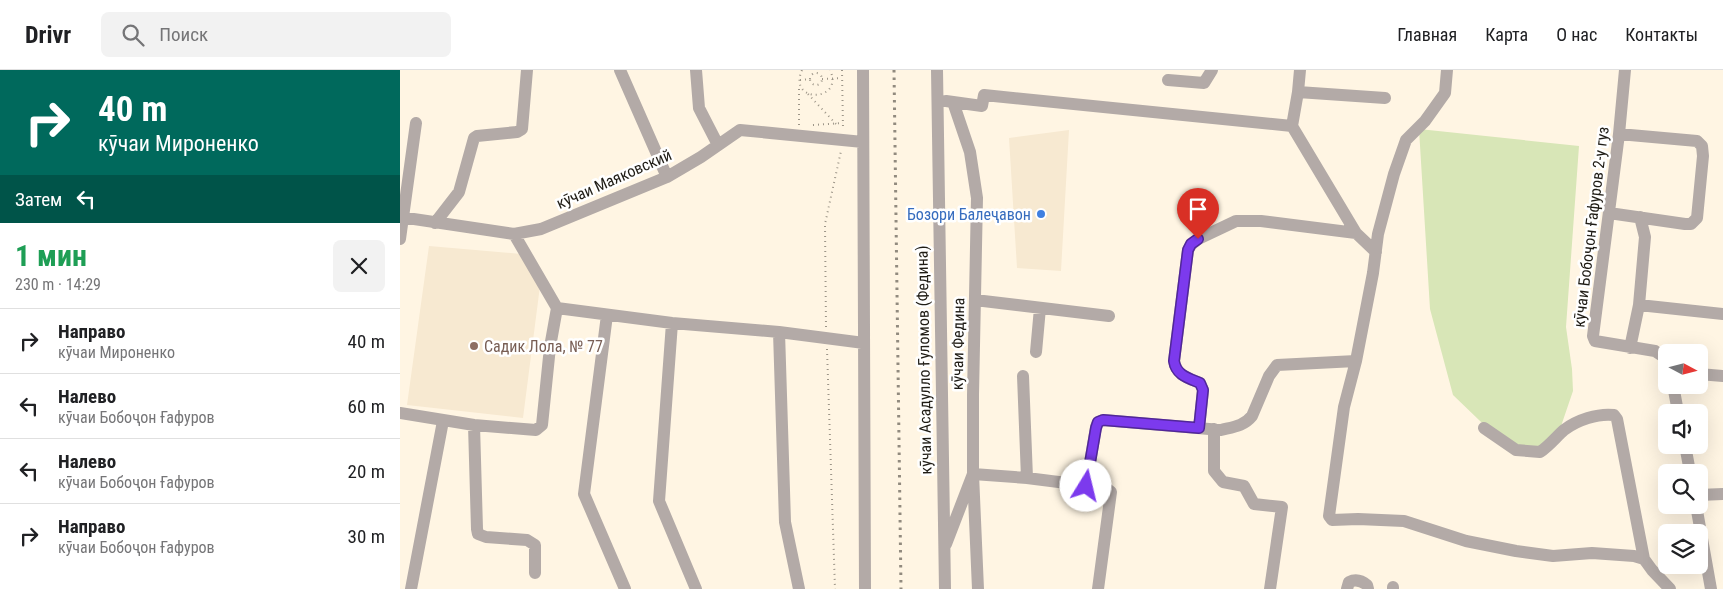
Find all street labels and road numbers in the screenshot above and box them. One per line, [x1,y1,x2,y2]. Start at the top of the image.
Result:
street label: кӯчаи Бобоҷон Ғафуров 2-у гуз [1569,125,1613,329]
street label: кӯчаи Маяковский [554,145,674,213]
street label: кӯчаи Асадулло Ғуломов (Федина) [913,245,935,475]
street label: кӯчаи Федина [948,298,968,390]

